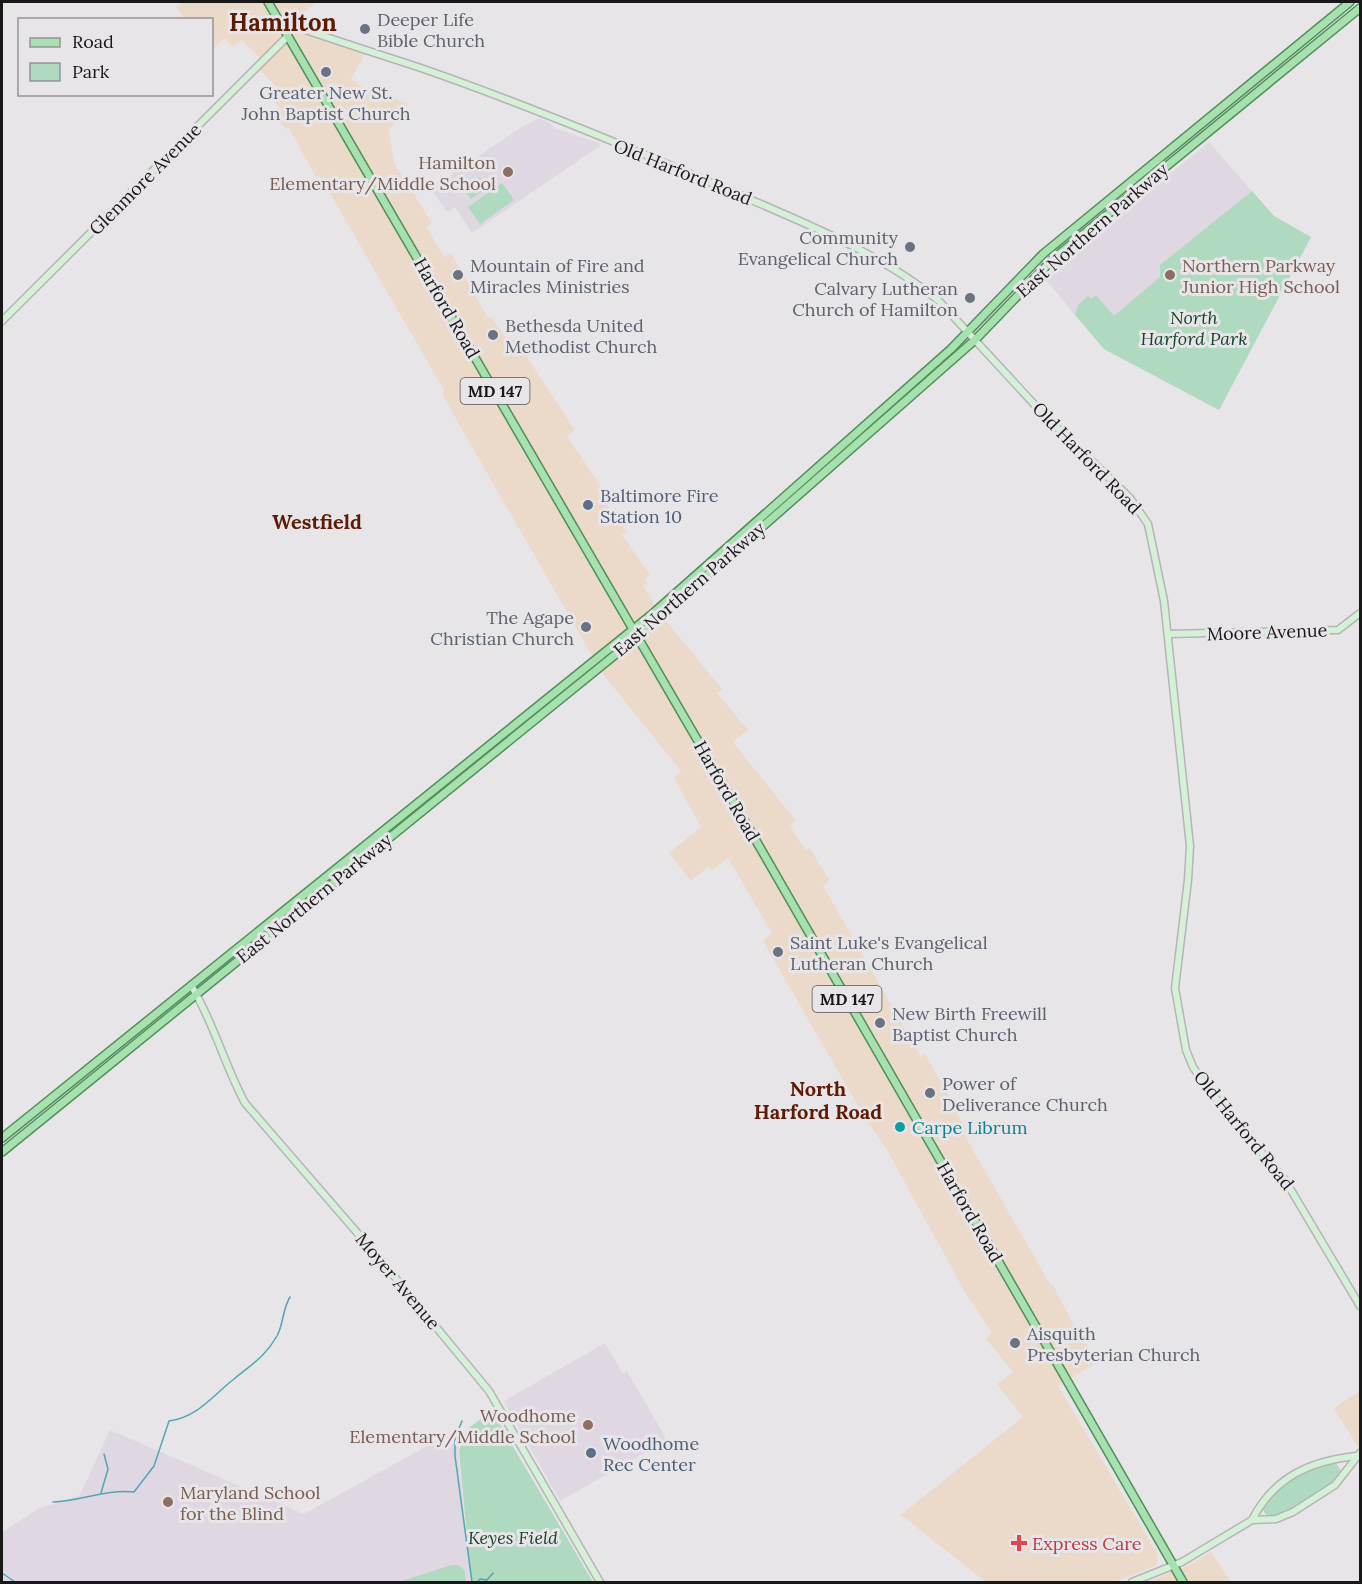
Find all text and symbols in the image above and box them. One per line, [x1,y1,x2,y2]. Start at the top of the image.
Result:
district label: Hamilton [229,7,337,38]
place label: Deeper Life Bible Church [377,8,485,52]
legend [18,18,213,96]
marker: Deeper Life Bible Church [358,22,372,36]
text: Road [72,30,114,53]
text: Park [72,60,110,83]
marker: Greater New St. John Baptist Church [319,65,333,79]
place label: Greater New St. John Baptist Church [240,81,411,125]
street label: Glenmore Avenue [84,118,206,240]
street label: Old Harford Road [610,134,756,210]
place label: Hamilton Elementary/Middle School [269,151,496,195]
street label: East Northern Parkway [1011,157,1173,302]
marker: Hamilton Elementary/Middle School [501,165,515,179]
place label: Community Evangelical Church [738,226,898,270]
marker: Community Evangelical Church [903,240,917,254]
street label: Harford Road [409,254,485,363]
place label: Mountain of Fire and Miracles Ministries [470,254,645,298]
place label: Northern Parkway Junior High School [1181,254,1340,298]
marker: Mountain of Fire and Miracles Ministries [451,268,465,282]
marker: Northern Parkway Junior High School [1163,268,1177,282]
place label: Calvary Lutheran Church of Hamilton [792,277,958,321]
marker: Calvary Lutheran Church of Hamilton [963,291,977,305]
park label: North Harford Park [1140,306,1248,350]
place label: Bethesda United Methodist Church [505,314,658,358]
marker: Bethesda United Methodist Church [486,328,500,342]
road number: MD 147 [460,378,530,404]
street label: Old Harford Road [1028,397,1147,519]
place label: Baltimore Fire Station 10 [600,484,719,528]
marker: Baltimore Fire Station 10 [581,498,595,512]
district label: Westfield [272,509,362,534]
street label: East Northern Parkway [608,516,770,661]
place label: The Agape Christian Church [430,606,574,650]
street label: Moore Avenue [1206,618,1328,646]
marker: The Agape Christian Church [579,620,593,634]
street label: Harford Road [689,737,765,846]
street label: East Northern Parkway [231,828,397,968]
place label: Saint Luke's Evangelical Lutheran Church [790,931,988,975]
marker: Saint Luke's Evangelical Lutheran Church [771,945,785,959]
road number: MD 147 [812,986,882,1012]
place label: New Birth Freewill Baptist Church [892,1002,1047,1046]
marker: New Birth Freewill Baptist Church [873,1016,887,1030]
street label: Old Harford Road [1189,1066,1299,1195]
place label: Power of Deliverance Church [942,1072,1108,1116]
district label: North Harford Road [754,1076,882,1124]
marker: Power of Deliverance Church [923,1086,937,1100]
place label: Carpe Librum [912,1116,1027,1139]
marker: Carpe Librum [893,1120,907,1134]
street label: Harford Road [932,1158,1008,1267]
street label: Moyer Avenue [351,1228,445,1334]
place label: Aisquith Presbyterian Church [1026,1322,1200,1366]
marker: Aisquith Presbyterian Church [1008,1336,1022,1350]
place label: Woodhome Elementary/Middle School [349,1404,576,1448]
marker: Woodhome Elementary/Middle School [581,1418,595,1432]
place label: Woodhome Rec Center [603,1432,699,1476]
marker: Woodhome Rec Center [584,1446,598,1460]
place label: Maryland School for the Blind [180,1481,321,1525]
marker: Maryland School for the Blind [161,1495,175,1509]
park label: Keyes Field [468,1526,558,1549]
place label: Express Care [1032,1532,1142,1555]
marker: Express Care [1010,1534,1028,1552]

